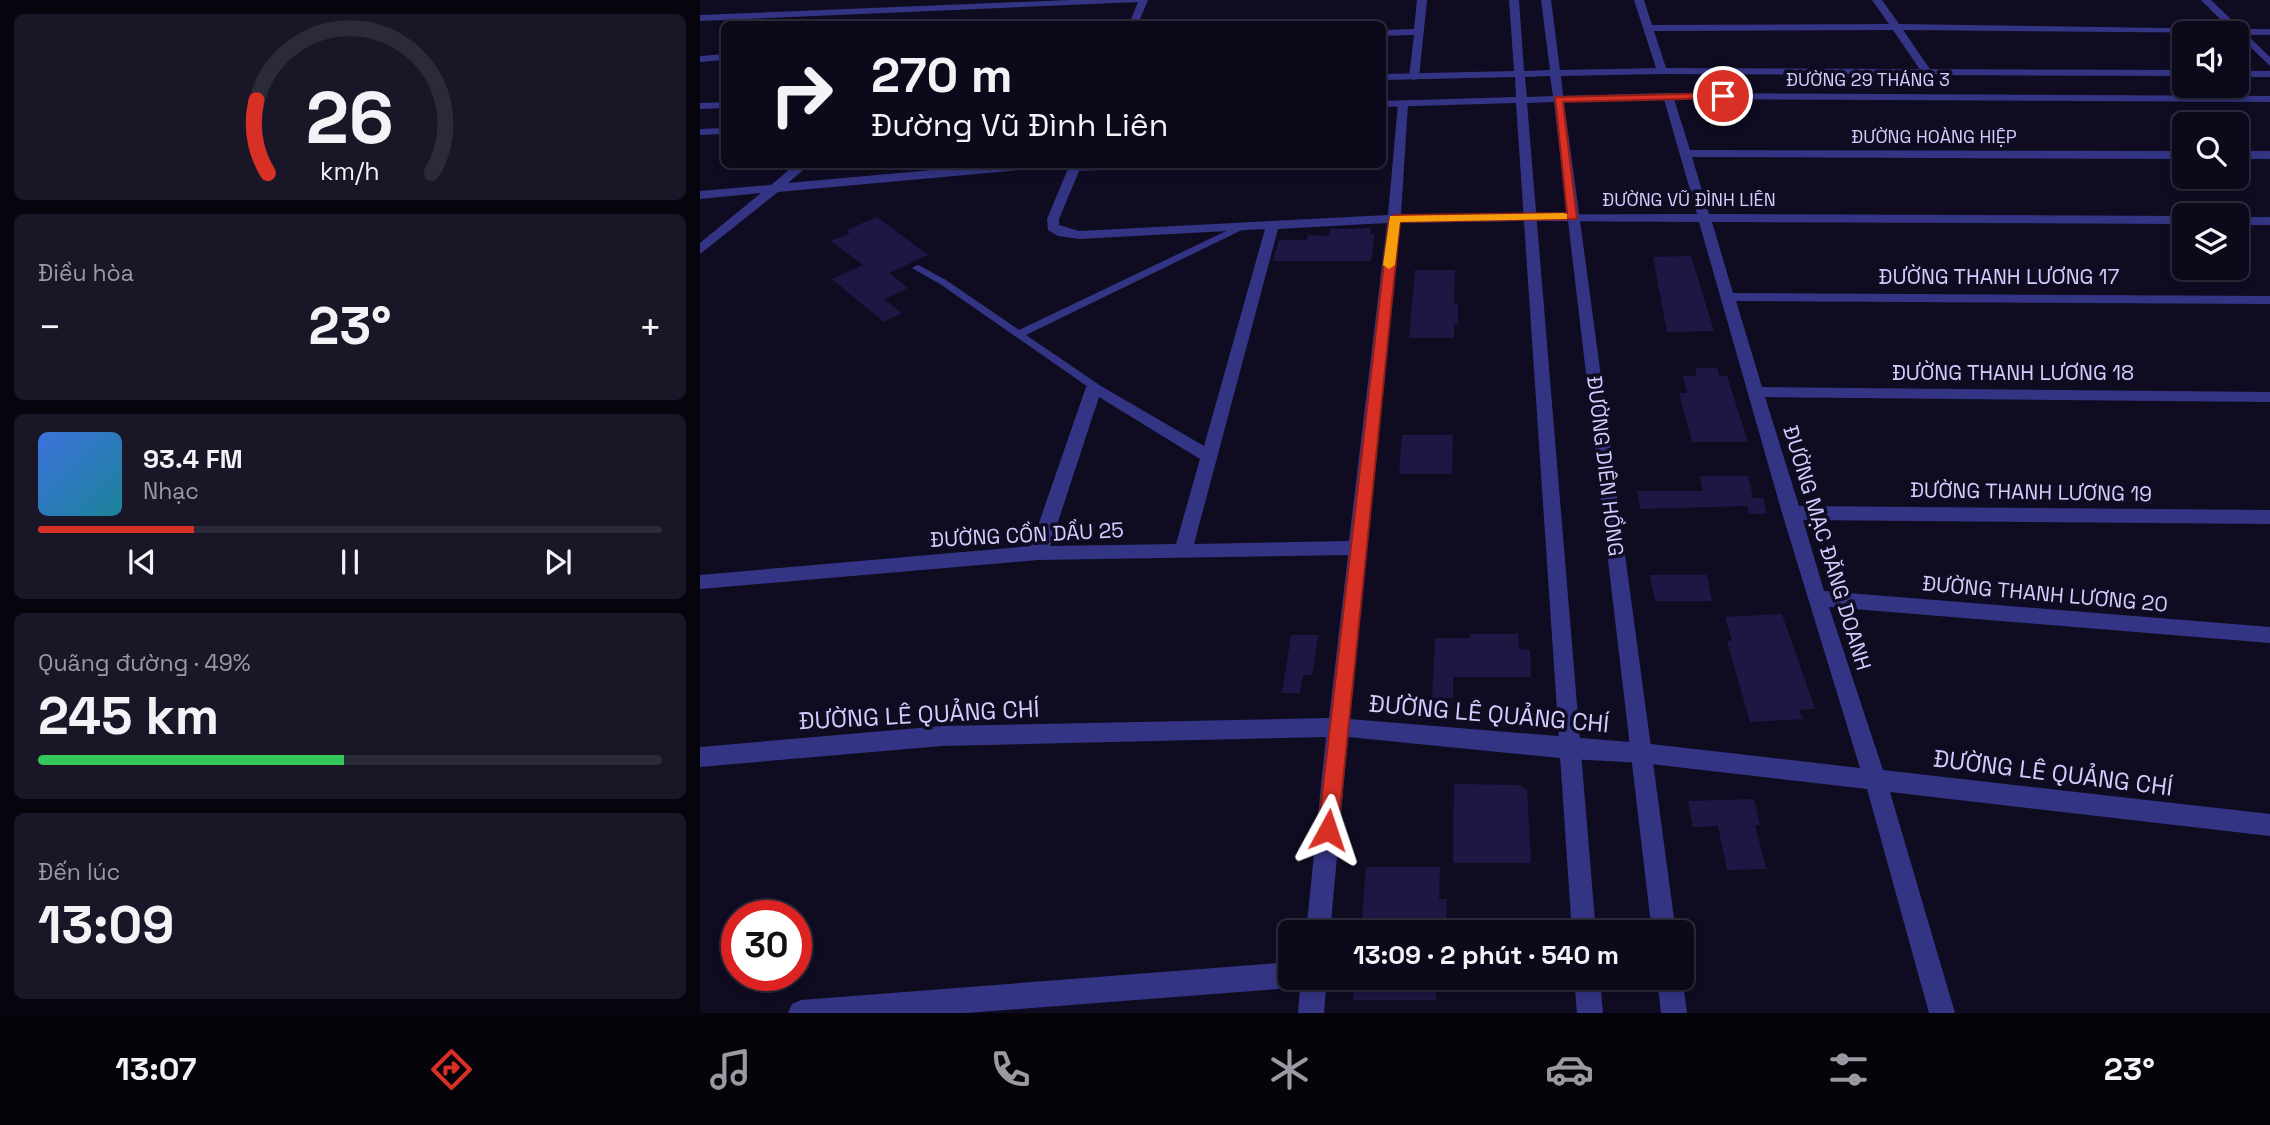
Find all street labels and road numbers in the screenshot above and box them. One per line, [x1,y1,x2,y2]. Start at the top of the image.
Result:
street label: ĐƯỜNG 29 THÁNG 3 [1786,68,1950,91]
street label: ĐƯỜNG HOÀNG HIỆP [1851,125,2017,148]
street label: ĐƯỜNG VŨ ĐÌNH LIÊN [1602,188,1776,211]
street label: ĐƯỜNG THANH LƯƠNG 17 [1879,263,2120,290]
street label: ĐƯỜNG THANH LƯƠNG 18 [1892,359,2134,386]
street label: ĐƯỜNG DIÊN HỒNG [1581,374,1631,558]
street label: ĐƯỜNG MẠC ĐĂNG DOANH [1777,422,1878,674]
street label: ĐƯỜNG THANH LƯƠNG 19 [1910,476,2152,507]
street label: ĐƯỜNG CỒN DẦU 25 [929,515,1124,553]
street label: ĐƯỜNG THANH LƯƠNG 20 [1921,569,2169,618]
street label: ĐƯỜNG LÊ QUẢNG CHÍ [1368,688,1611,739]
street label: ĐƯỜNG LÊ QUẢNG CHÍ [798,693,1040,736]
street label: ĐƯỜNG LÊ QUẢNG CHÍ [1932,742,2175,803]

